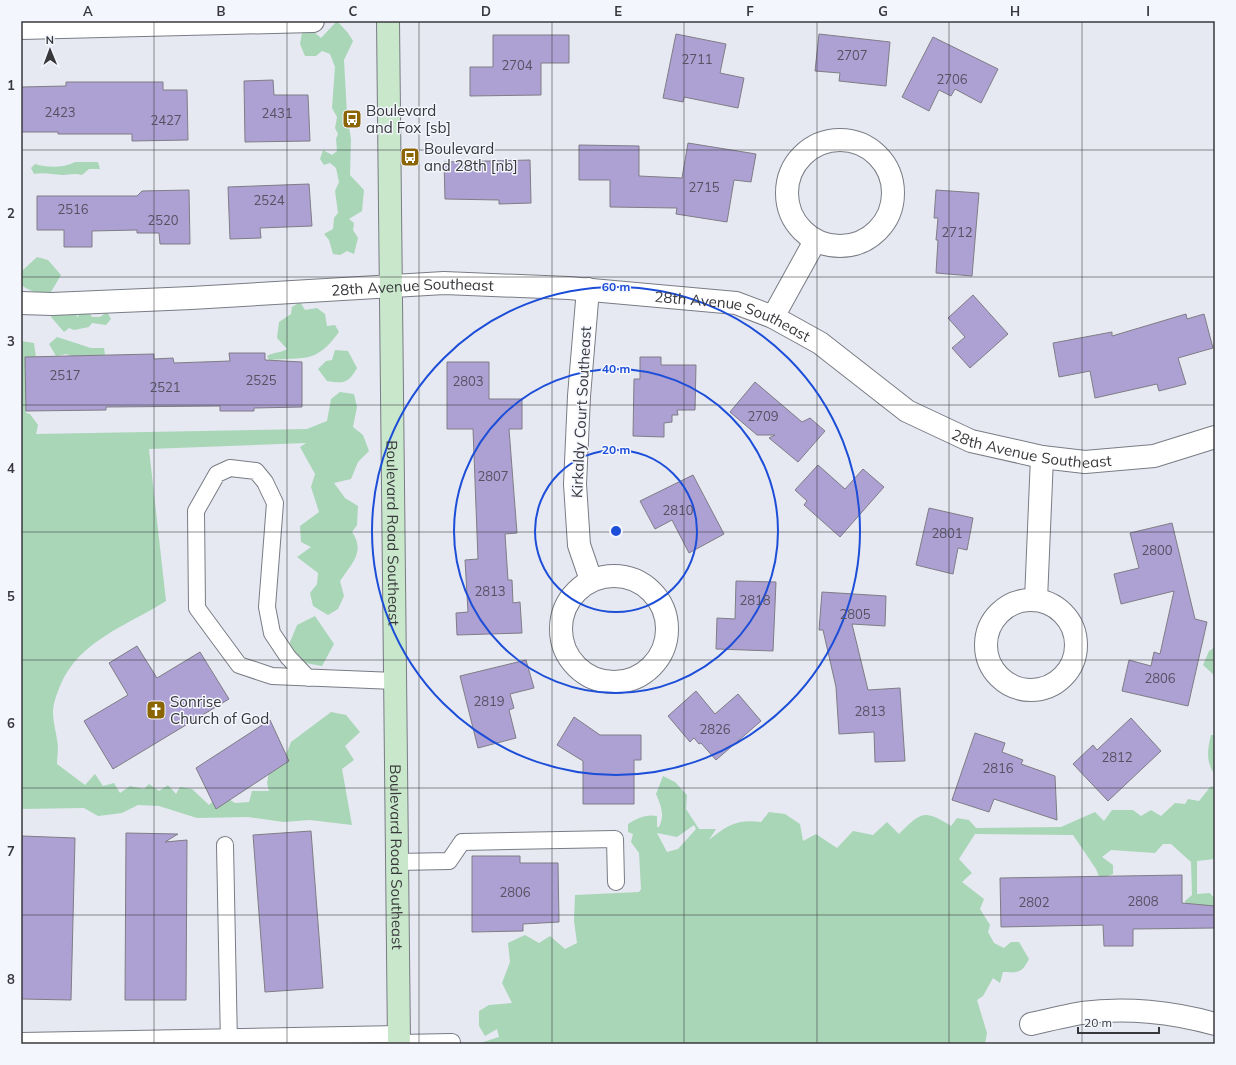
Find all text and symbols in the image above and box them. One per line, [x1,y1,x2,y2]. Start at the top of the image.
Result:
text: A [83,3,93,19]
text: B [217,3,226,19]
text: C [349,3,358,19]
text: D [481,3,491,19]
text: E [614,3,622,19]
text: F [746,3,754,19]
text: G [878,3,888,19]
text: H [1010,3,1020,19]
text: I [1146,3,1150,19]
north arrow [30,30,70,70]
text: N [46,33,54,47]
house number: 2707 [836,47,868,63]
house number: 2711 [681,51,713,67]
house number: 2704 [501,57,533,73]
house number: 2706 [936,71,968,87]
text: 1 [7,77,15,93]
place label: Boulevard and Fox [sb] [366,101,451,137]
house number: 2423 [44,104,76,120]
house number: 2431 [261,105,293,121]
bus stop icon: Boulevard and Fox [sb] [341,108,363,130]
house number: 2427 [150,112,182,128]
place label: Boulevard and 28th [nb] [424,139,518,175]
bus stop icon: Boulevard and 28th [nb] [399,146,421,168]
house number: 2715 [688,179,720,195]
house number: 2524 [253,192,285,208]
house number: 2516 [57,201,89,217]
text: 2 [7,205,15,221]
house number: 2520 [147,212,179,228]
house number: 2712 [941,224,973,240]
street label: 28th Avenue Southeast [331,273,494,299]
text: 60 m [602,279,630,294]
street label: 28th Avenue Southeast [654,286,814,345]
street label: Kirkaldy Court Southeast [567,326,595,498]
text: 3 [7,333,15,349]
text: 40 m [602,361,630,376]
house number: 2517 [49,367,81,383]
house number: 2525 [245,372,277,388]
house number: 2803 [452,373,484,389]
house number: 2521 [149,379,181,395]
house number: 2709 [747,408,779,424]
street label: 28th Avenue Southeast [949,424,1112,472]
street label: Boulevard Road Southeast [383,440,404,626]
text: 20 m [602,442,630,457]
text: 4 [7,460,15,476]
house number: 2807 [477,468,509,484]
house number: 2810 [662,502,694,518]
centre of rings [609,524,623,538]
house number: 2801 [931,525,963,541]
house number: 2800 [1141,542,1173,558]
house number: 2813 [474,583,506,599]
text: 5 [7,588,15,604]
house number: 2818 [739,592,771,608]
house number: 2805 [839,606,871,622]
house number: 2806 [1144,670,1176,686]
place label: Sonrise Church of God [170,692,269,728]
house number: 2819 [473,693,505,709]
church icon: Sonrise Church of God [145,699,167,721]
house number: 2813 [854,703,886,719]
text: 6 [7,715,15,731]
house number: 2826 [699,721,731,737]
house number: 2812 [1101,749,1133,765]
house number: 2816 [982,760,1014,776]
street label: Boulevard Road Southeast [386,764,407,950]
text: 7 [7,843,15,859]
house number: 2806 [499,884,531,900]
house number: 2808 [1127,893,1159,909]
house number: 2802 [1018,894,1050,910]
text: 8 [7,971,15,987]
scale bar [1078,1009,1159,1035]
text: 20 m [1084,1015,1112,1030]

